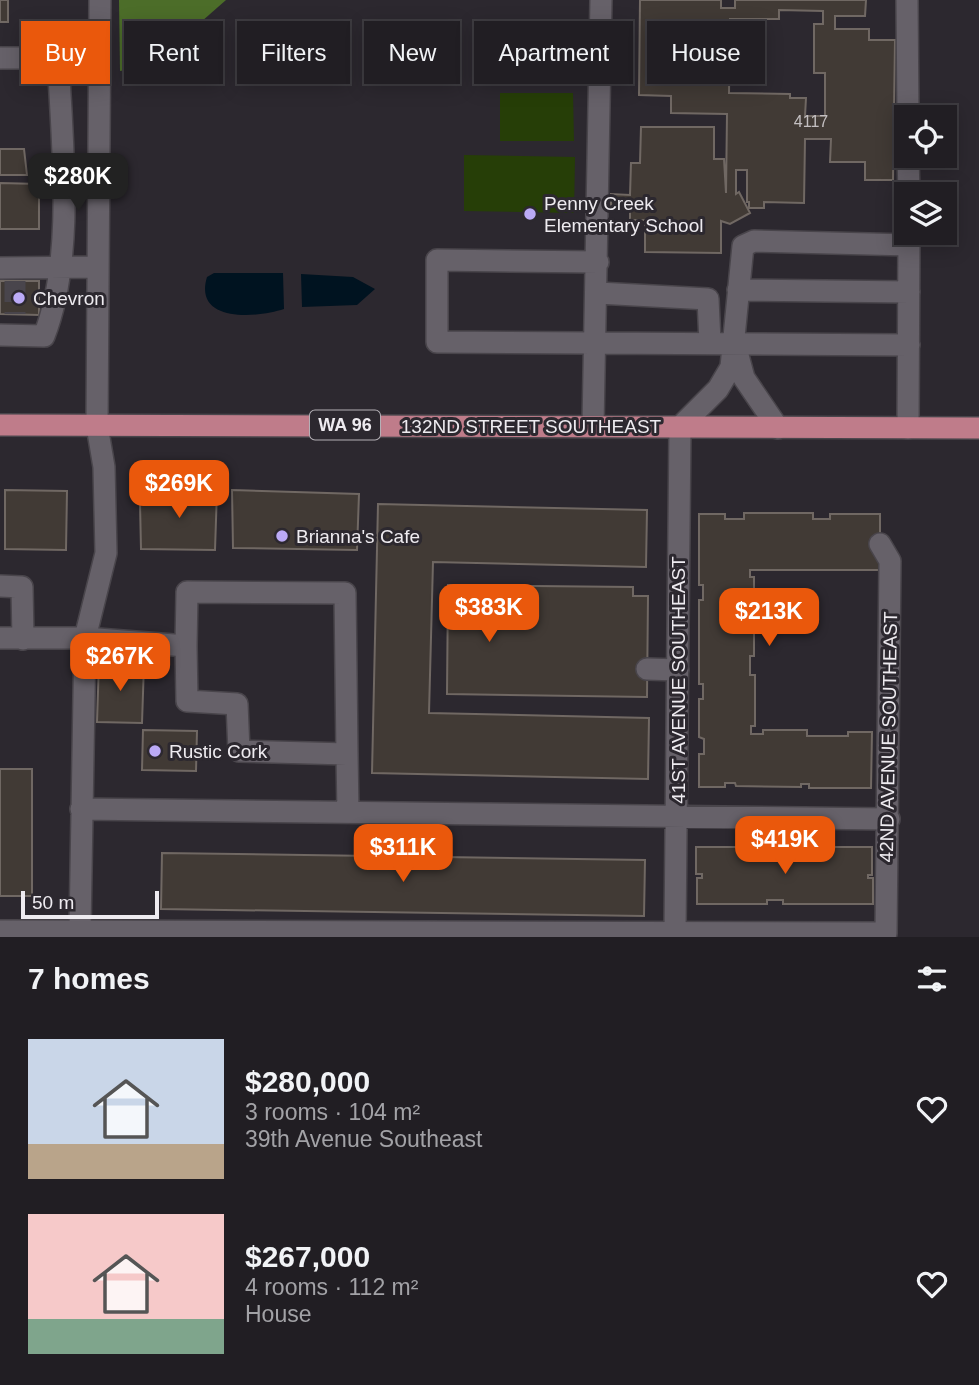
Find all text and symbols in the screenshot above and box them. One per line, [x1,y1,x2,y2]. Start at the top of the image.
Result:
chip: Buy [21,21,110,84]
chip: Rent [124,21,223,84]
chip: Filters [237,21,350,84]
chip: New [364,21,460,84]
chip: Apartment [474,21,633,84]
chip: House [647,21,765,84]
map controls [894,105,957,245]
button: locate [894,105,957,168]
house number: 4117 [794,113,828,130]
pin: $280K [29,154,127,213]
text: $280K [44,163,112,189]
button: layers [894,182,957,245]
place label: Penny Creek Elementary School [544,193,703,236]
marker: Penny Creek Elementary School [522,206,538,222]
place label: Chevron [33,288,105,309]
marker: Chevron [11,290,27,306]
road number: WA 96 [310,410,380,440]
street label: 132ND STREET SOUTHEAST [401,416,662,437]
pin: $269K [130,461,228,520]
text: $269K [145,470,213,496]
place label: Brianna's Cafe [296,526,420,547]
marker: Brianna's Cafe [274,528,290,544]
street label: 41ST AVENUE SOUTHEAST [668,556,689,804]
pin: $383K [440,584,538,644]
pin: $213K [720,588,818,648]
text: $383K [455,594,523,620]
text: $213K [735,598,803,624]
street label: 42ND AVENUE SOUTHEAST [876,611,901,863]
pin: $267K [71,634,169,693]
text: $267K [86,643,154,669]
place label: Rustic Cork [169,741,268,762]
marker: Rustic Cork [147,743,163,759]
pin: $419K [736,816,834,876]
pin: $311K [354,824,452,884]
text: $419K [751,826,819,852]
text: $311K [370,834,436,860]
scale bar [21,888,159,920]
text: 50 m [32,892,74,913]
icon: filters [913,960,951,998]
text: 7 homes [28,962,150,995]
text: $280,000 [245,1065,370,1098]
icon: home [84,1067,168,1151]
icon: heart [913,1090,951,1128]
text: 3 rooms · 104 m² [245,1099,420,1125]
text: 39th Avenue Southeast [245,1126,482,1152]
text: $267,000 [245,1240,370,1273]
icon: home [84,1242,168,1326]
icon: heart [913,1265,951,1303]
text: 4 rooms · 112 m² [245,1274,418,1300]
text: House [245,1301,311,1327]

